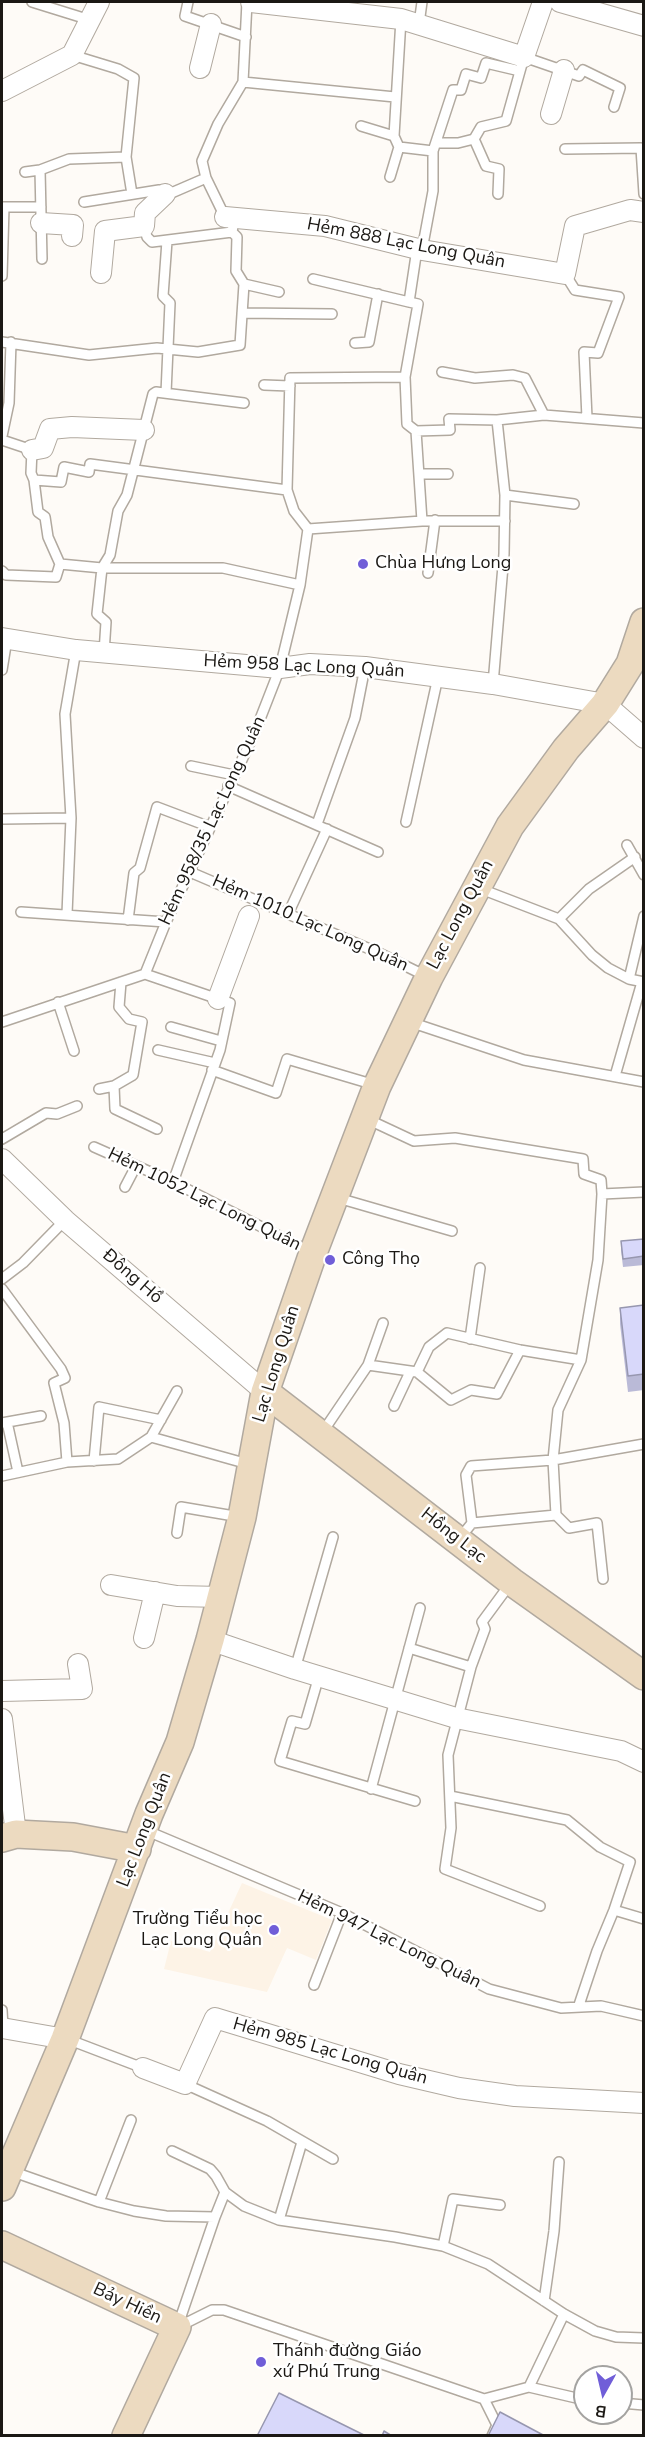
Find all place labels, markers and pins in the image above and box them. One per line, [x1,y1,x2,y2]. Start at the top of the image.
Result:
place label: Chùa Hưng Long [375,553,511,575]
marker: Chùa Hưng Long [356,557,370,571]
place label: Công Thọ [342,1249,420,1271]
marker: Công Thọ [323,1253,337,1267]
place label: Trường Tiểu học Lạc Long Quân [133,1909,262,1952]
marker: Trường Tiểu học Lạc Long Quân [267,1923,281,1937]
place label: Thánh đường Giáo xứ Phú Trung [273,2341,421,2384]
marker: Thánh đường Giáo xứ Phú Trung [254,2355,268,2369]

